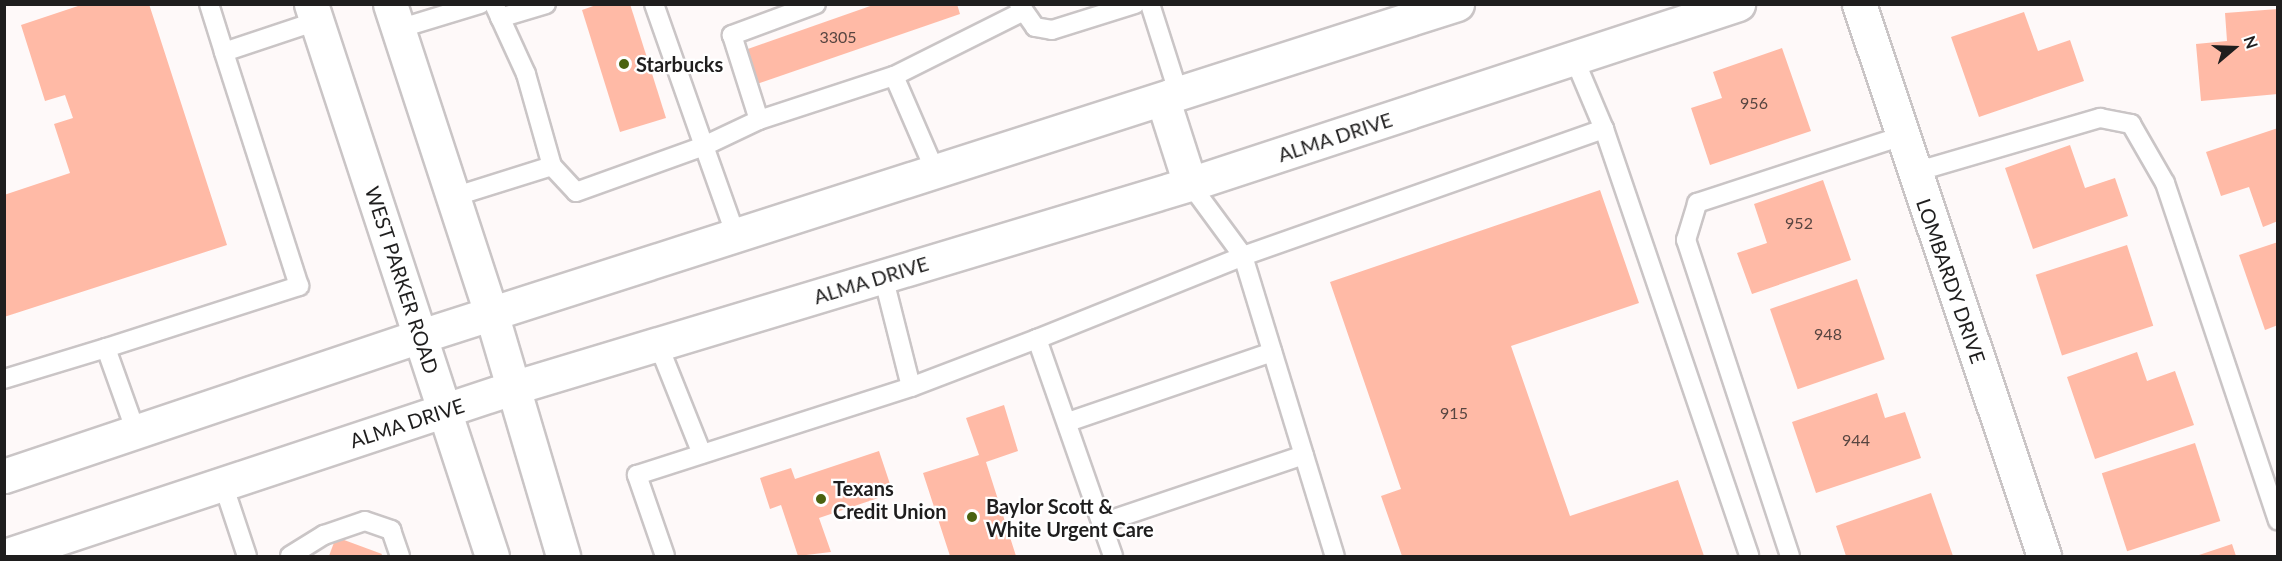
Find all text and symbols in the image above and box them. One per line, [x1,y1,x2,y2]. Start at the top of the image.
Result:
north arrow [2204,18,2264,78]
house number: 3305 [819,27,857,47]
text: N [2241,33,2262,51]
place label: Starbucks [636,52,723,76]
marker: Starbucks [617,57,631,71]
house number: 956 [1740,93,1768,113]
street label: ALMA DRIVE [1274,107,1396,167]
street label: WEST PARKER ROAD [360,183,444,377]
street label: LOMBARDY DRIVE [1911,195,1991,367]
house number: 952 [1785,213,1813,233]
street label: ALMA DRIVE [810,251,932,309]
house number: 948 [1814,324,1842,344]
street label: ALMA DRIVE [346,393,468,453]
house number: 915 [1440,403,1468,423]
house number: 944 [1842,430,1870,450]
place label: Texans Credit Union [833,476,946,523]
marker: Texans Credit Union [814,492,828,506]
place label: Baylor Scott & White Urgent Care [986,494,1154,541]
marker: Baylor Scott & White Urgent Care [963,508,981,526]

